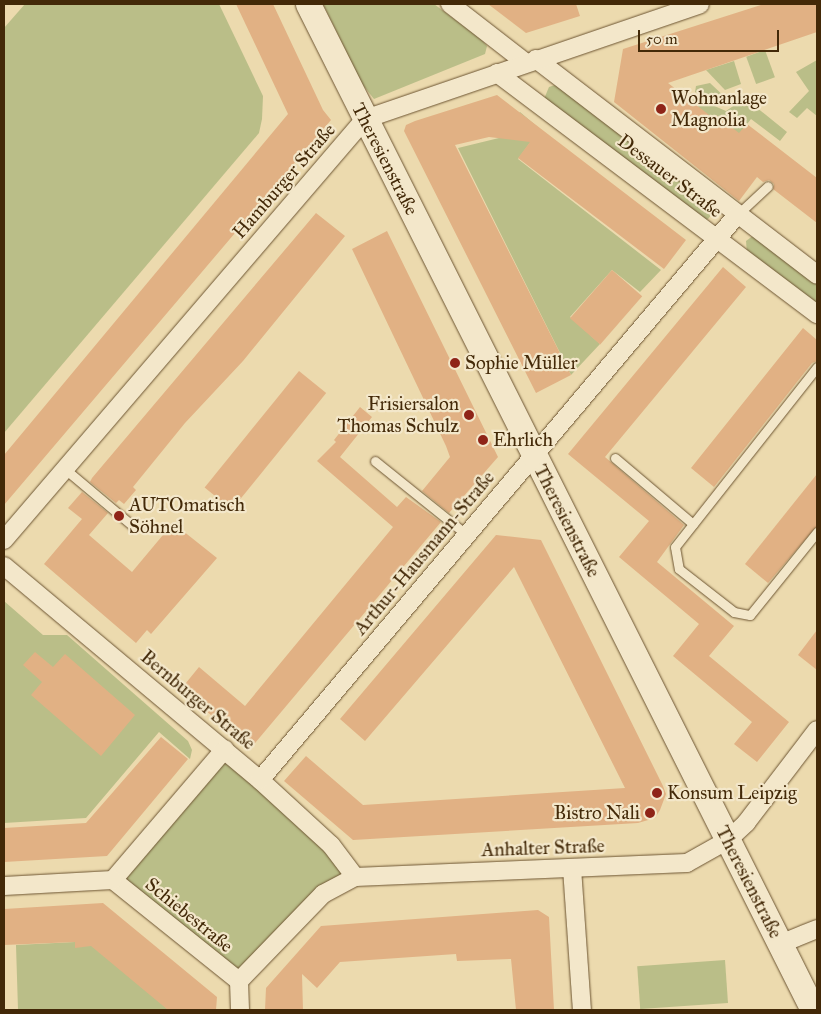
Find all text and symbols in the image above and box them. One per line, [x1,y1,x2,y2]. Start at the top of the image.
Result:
scale bar [641,20,782,52]
text: 50 m [646,30,678,48]
place label: Wohnanlage Magnolia [671,87,767,131]
street label: Theresienstraße [347,99,423,219]
marker: Wohnanlage Magnolia [655,103,667,115]
street label: Hamburger Straße [228,119,340,243]
street label: Dessauer Straße [613,129,727,223]
place label: Sophie Müller [465,352,578,374]
marker: Sophie Müller [449,357,461,369]
place label: Frisiersalon Thomas Schulz [337,393,459,437]
marker: Frisiersalon Thomas Schulz [463,409,475,421]
place label: Ehrlich [493,429,553,451]
marker: Ehrlich [477,434,489,446]
street label: Theresienstraße [529,461,605,581]
street label: Arthur-Hausmann-Straße [349,467,499,639]
place label: AUTOmatisch Söhnel [129,494,245,538]
marker: AUTOmatisch Söhnel [113,510,125,522]
street label: Bernburger Straße [136,645,260,755]
place label: Konsum Leipzig [667,782,797,804]
marker: Konsum Leipzig [651,787,663,799]
place label: Bistro Nali [554,802,640,824]
marker: Bistro Nali [644,807,656,819]
street label: Theresienstraße [711,822,787,942]
street label: Anhalter Straße [481,834,605,862]
street label: Schiebestraße [141,873,237,957]

